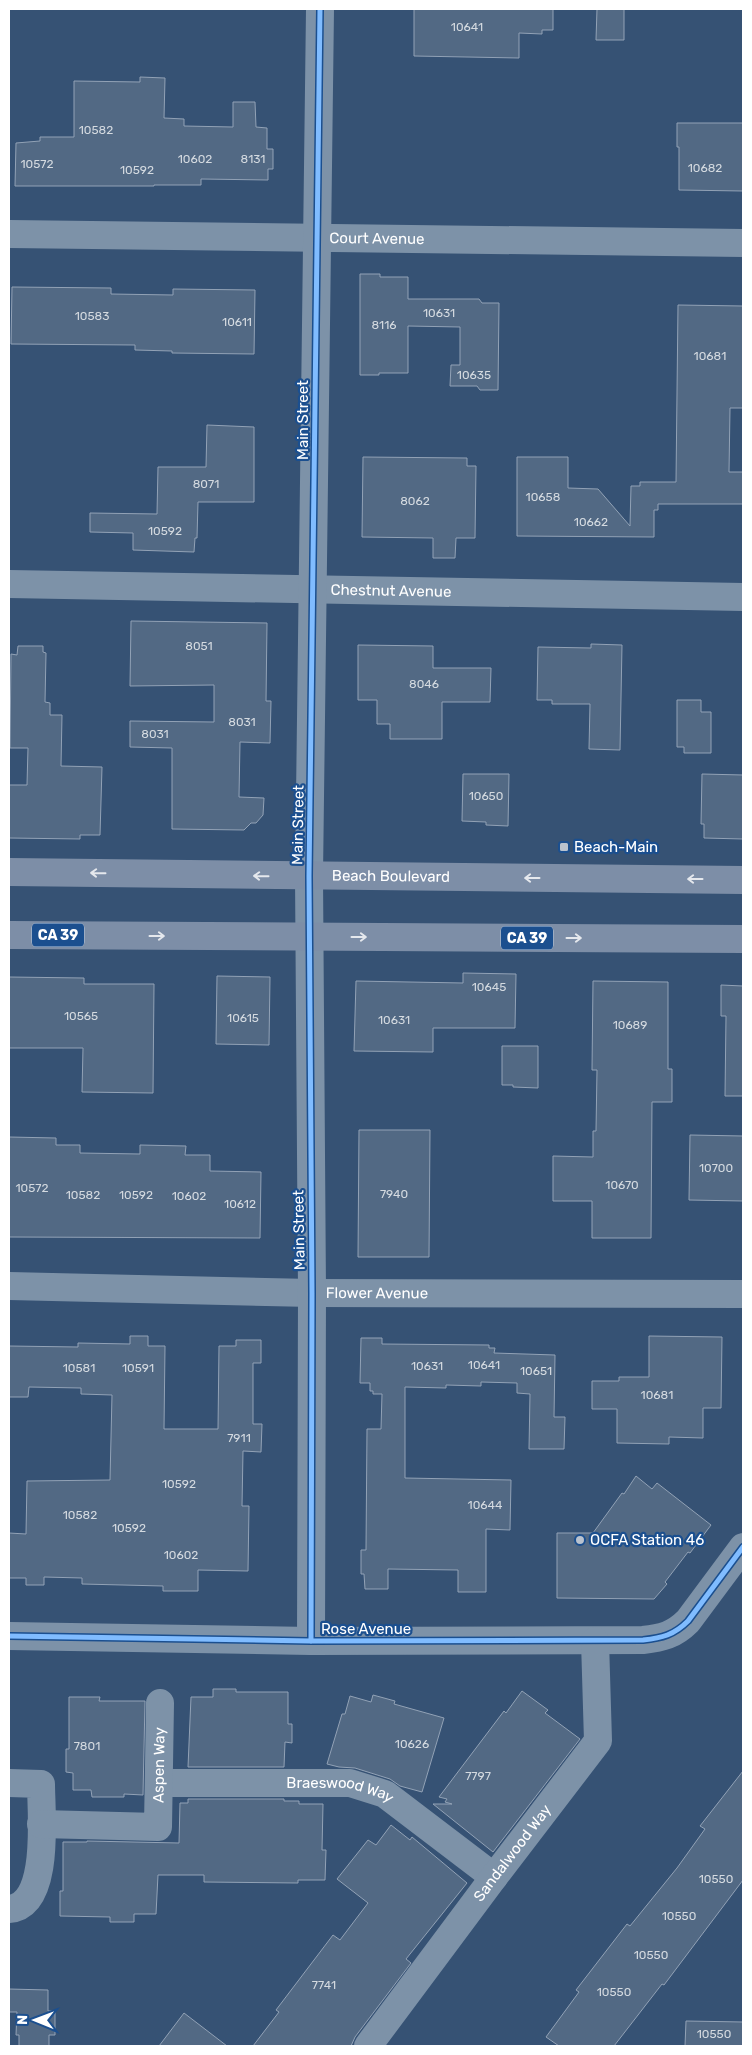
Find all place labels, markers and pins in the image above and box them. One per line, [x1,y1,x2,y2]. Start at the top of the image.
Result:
place label: Beach-Main [574,838,658,856]
marker: Beach-Main [558,841,570,853]
place label: OCFA Station 46 [590,1531,704,1549]
marker: OCFA Station 46 [574,1534,586,1546]

